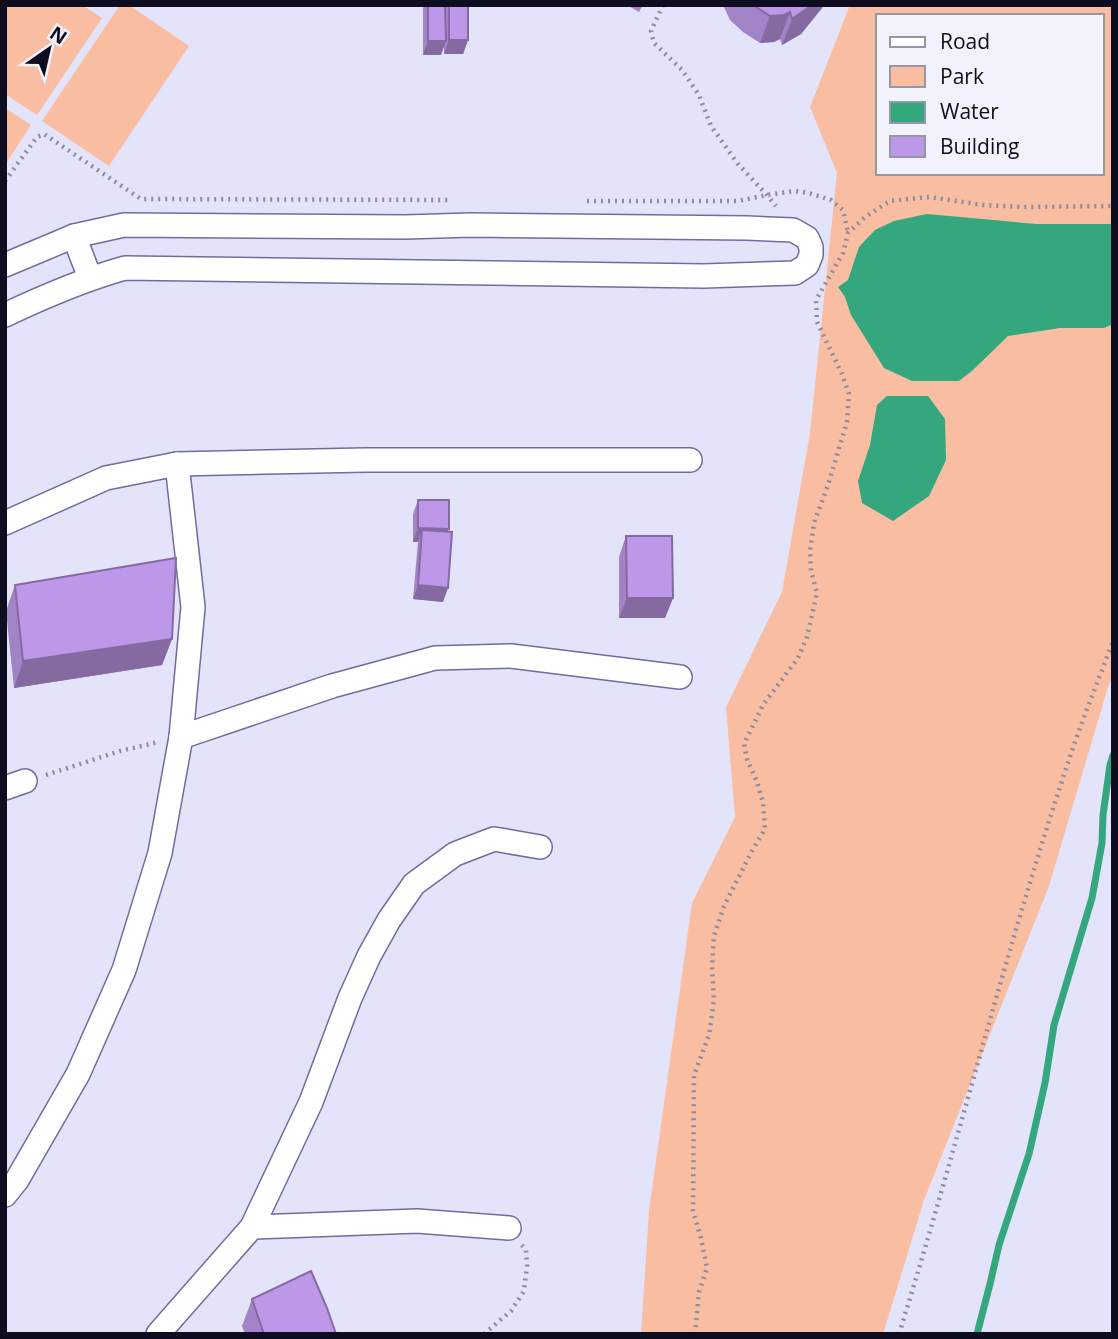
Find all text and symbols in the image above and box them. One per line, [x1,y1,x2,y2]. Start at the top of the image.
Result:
north arrow [14,14,84,84]
legend [876,14,1104,175]
text: N [45,20,72,50]
text: Road [940,27,990,55]
text: Park [940,62,984,90]
text: Water [940,97,999,125]
text: Building [940,132,1019,160]

